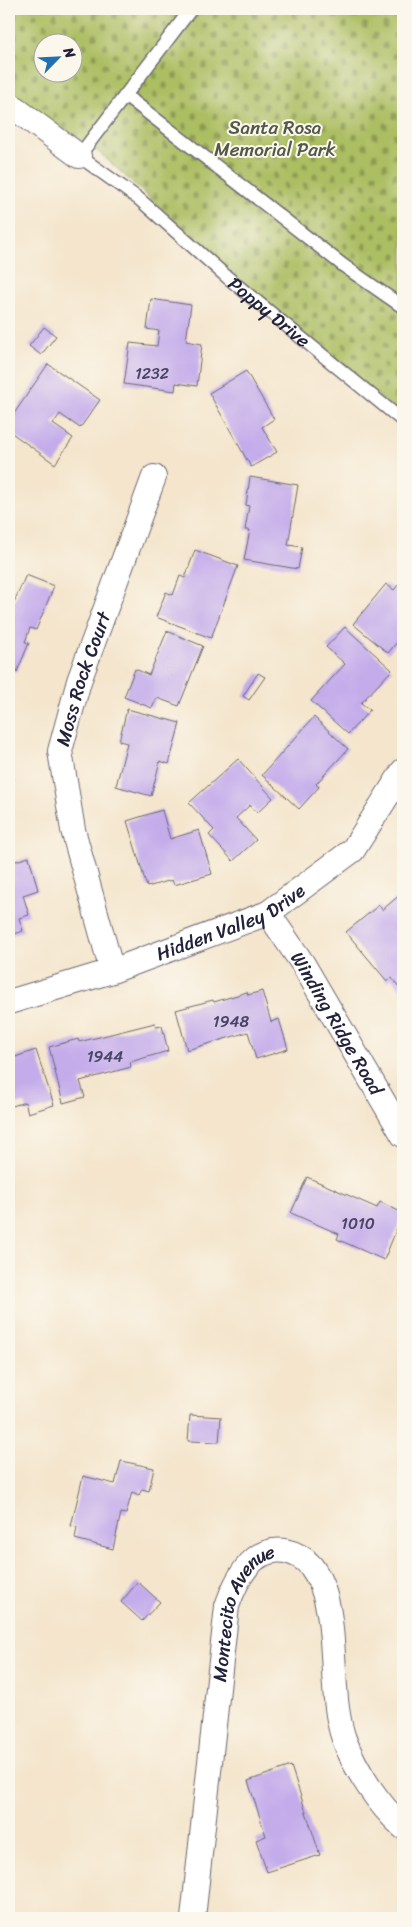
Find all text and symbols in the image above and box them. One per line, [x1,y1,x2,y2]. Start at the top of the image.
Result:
north arrow [32,32,82,82]
text: N [56,42,83,63]
park label: Santa Rosa Memorial Park [214,111,336,166]
street label: Poppy Drive [221,268,318,356]
house number: 1232 [135,359,169,388]
street label: Moss Rock Court [46,606,120,750]
street label: Hidden Valley Drive [151,874,312,970]
street label: Winding Ridge Road [282,944,394,1103]
house number: 1948 [213,1007,250,1036]
house number: 1944 [87,1042,123,1071]
house number: 1010 [341,1209,375,1238]
street label: Montecito Avenue [202,1534,278,1683]

